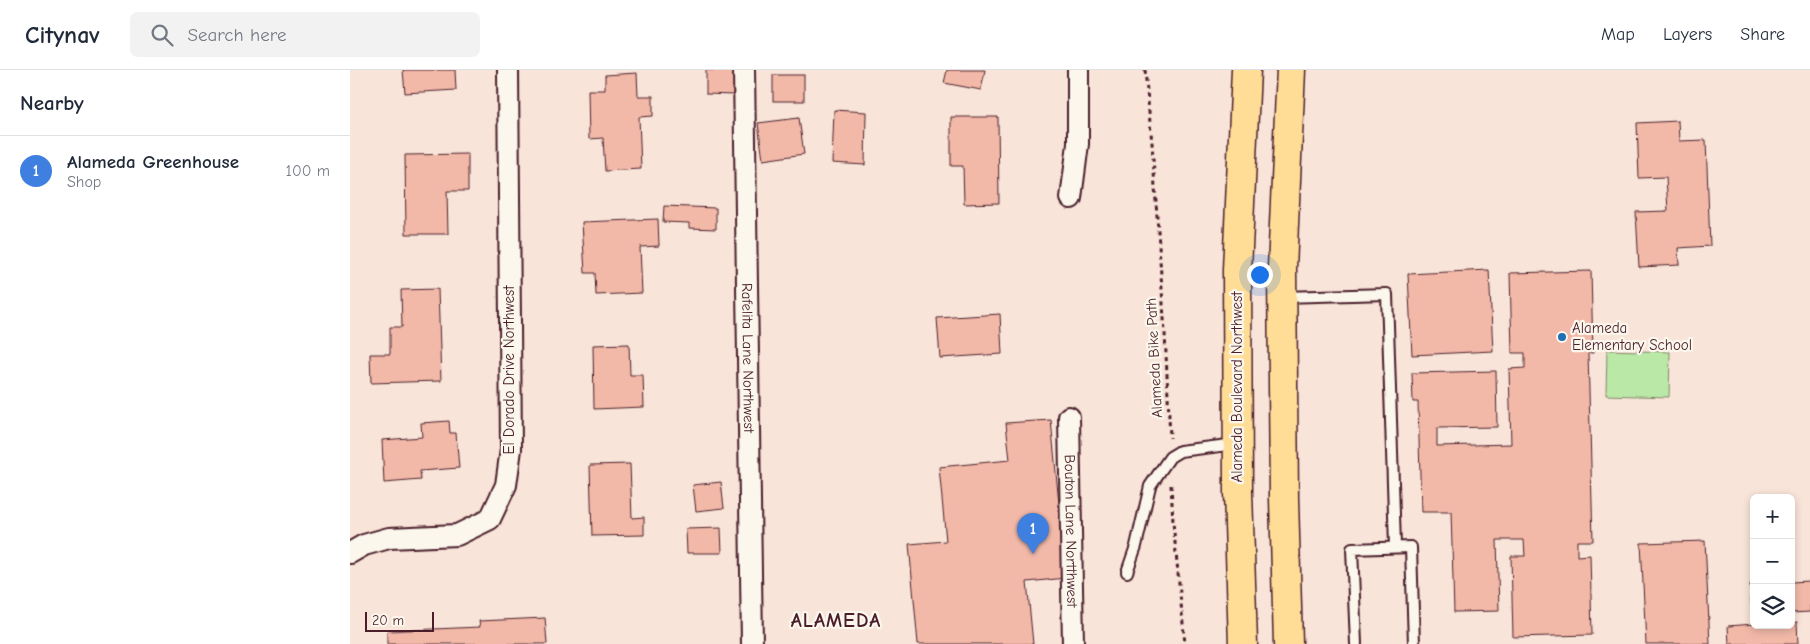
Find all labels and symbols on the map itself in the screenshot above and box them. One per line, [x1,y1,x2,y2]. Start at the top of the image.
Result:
your location [1247,262,1273,288]
street label: Rafelita Lane Northwest [738,283,758,434]
street label: El Dorado Drive Northwest [500,285,518,455]
street label: Alameda Boulevard Northwest [1228,291,1246,483]
street label: Alameda Bike Path [1142,297,1166,419]
place label: Alameda Elementary School [1572,319,1692,354]
marker: Alameda Elementary School [1556,331,1568,343]
street label: Bouton Lane Nortthwest [1061,454,1081,608]
pin: 1 [1017,513,1049,554]
scale bar [365,609,434,632]
district label: ALAMEDA [791,609,881,632]

